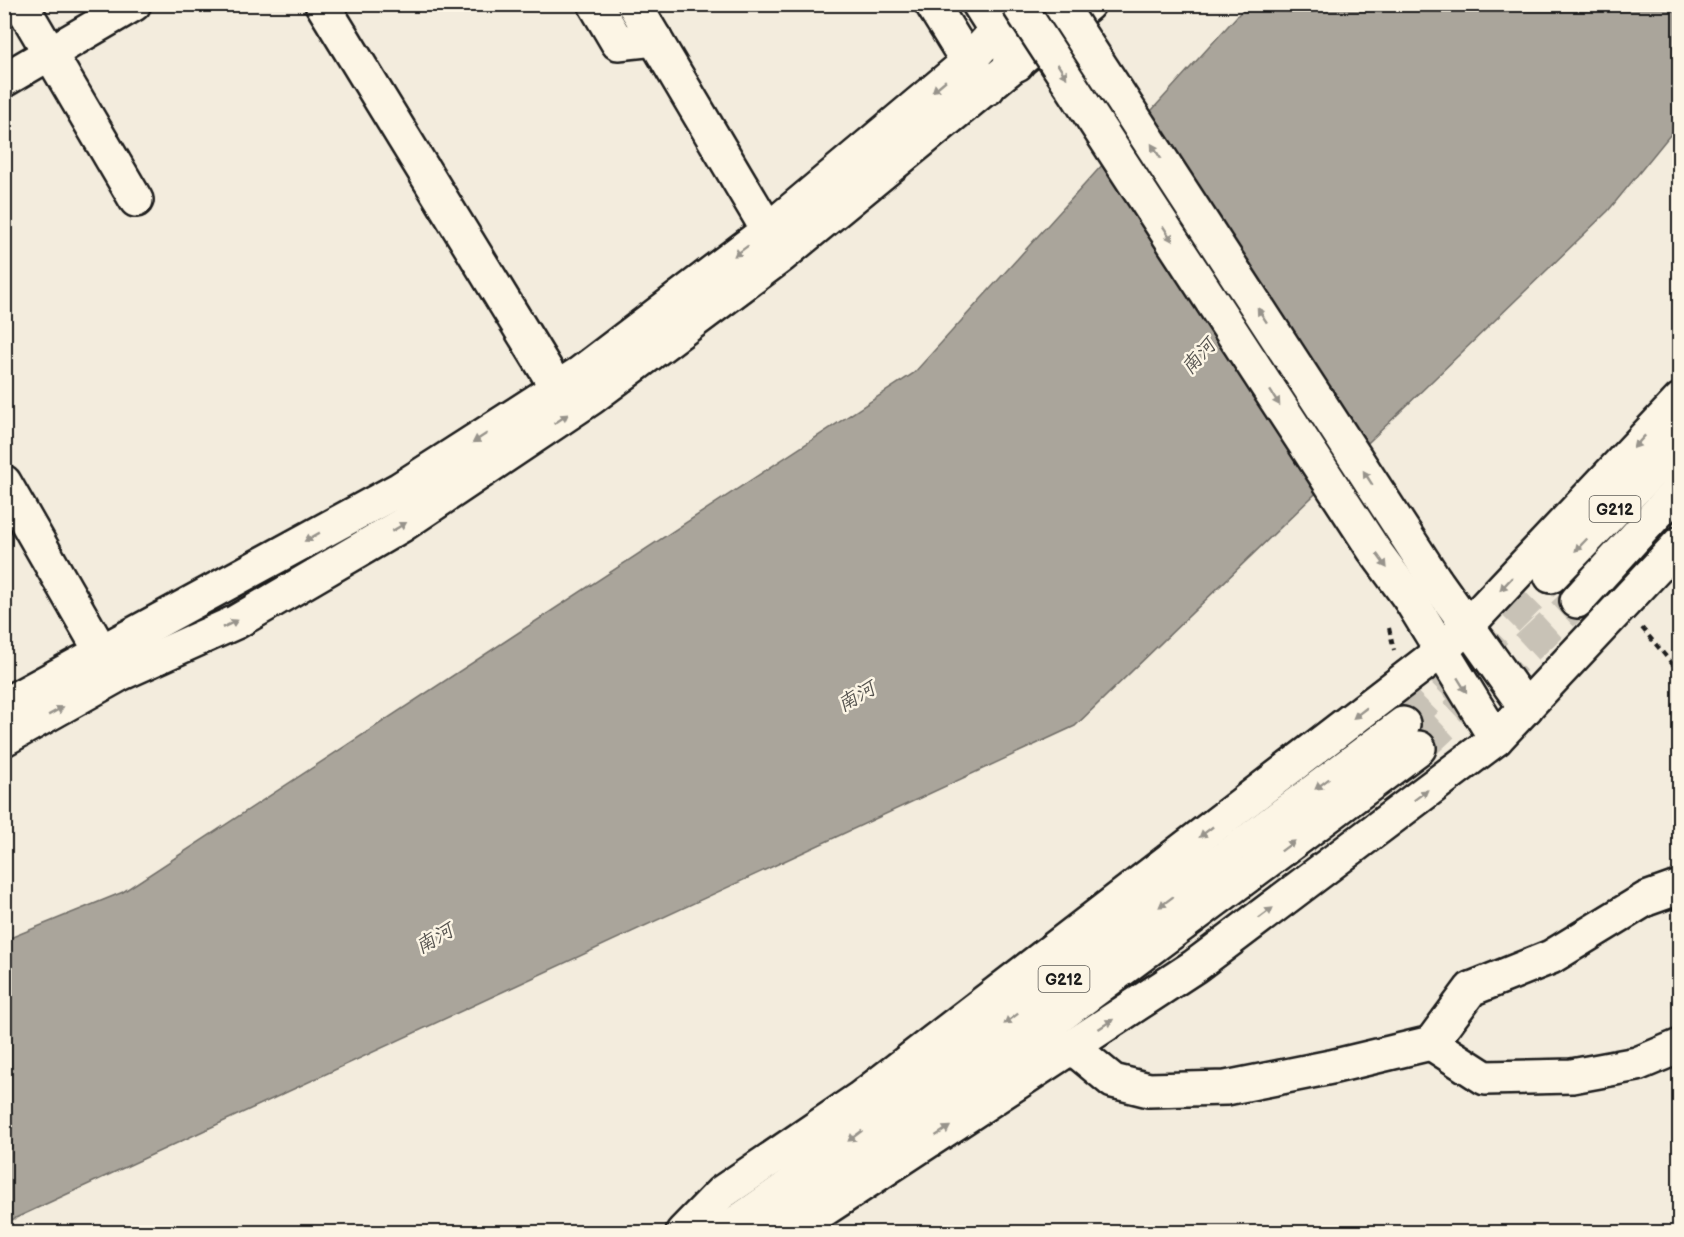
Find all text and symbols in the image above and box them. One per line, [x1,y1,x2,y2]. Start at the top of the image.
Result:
one-way arrow [1056,63,1067,79]
one-way arrow [931,80,947,93]
one-way arrow [1150,143,1161,159]
one-way arrow [1163,226,1174,243]
one-way arrow [733,245,748,257]
one-way arrow [1256,307,1267,323]
water label: 南河 [1176,332,1223,380]
one-way arrow [1269,389,1281,405]
one-way arrow [553,413,569,424]
one-way arrow [472,432,488,443]
one-way arrow [1633,435,1647,449]
one-way arrow [1362,471,1374,487]
road number: G212 [1590,496,1640,522]
one-way arrow [391,521,407,532]
one-way arrow [303,532,320,542]
one-way arrow [1574,538,1588,553]
one-way arrow [1376,552,1388,568]
one-way arrow [1499,577,1513,592]
one-way arrow [222,619,239,629]
water label: 南河 [833,675,882,717]
one-way arrow [1457,677,1468,693]
one-way arrow [47,706,64,716]
one-way arrow [1353,707,1368,719]
one-way arrow [1315,778,1330,790]
one-way arrow [1413,789,1429,801]
one-way arrow [1198,826,1214,839]
one-way arrow [1280,840,1296,852]
one-way arrow [1159,895,1174,907]
one-way arrow [1258,907,1273,919]
water label: 南河 [411,917,460,959]
road number: G212 [1038,966,1090,992]
one-way arrow [1003,1013,1019,1025]
one-way arrow [1098,1019,1114,1030]
one-way arrow [935,1126,951,1137]
one-way arrow [847,1130,862,1142]

